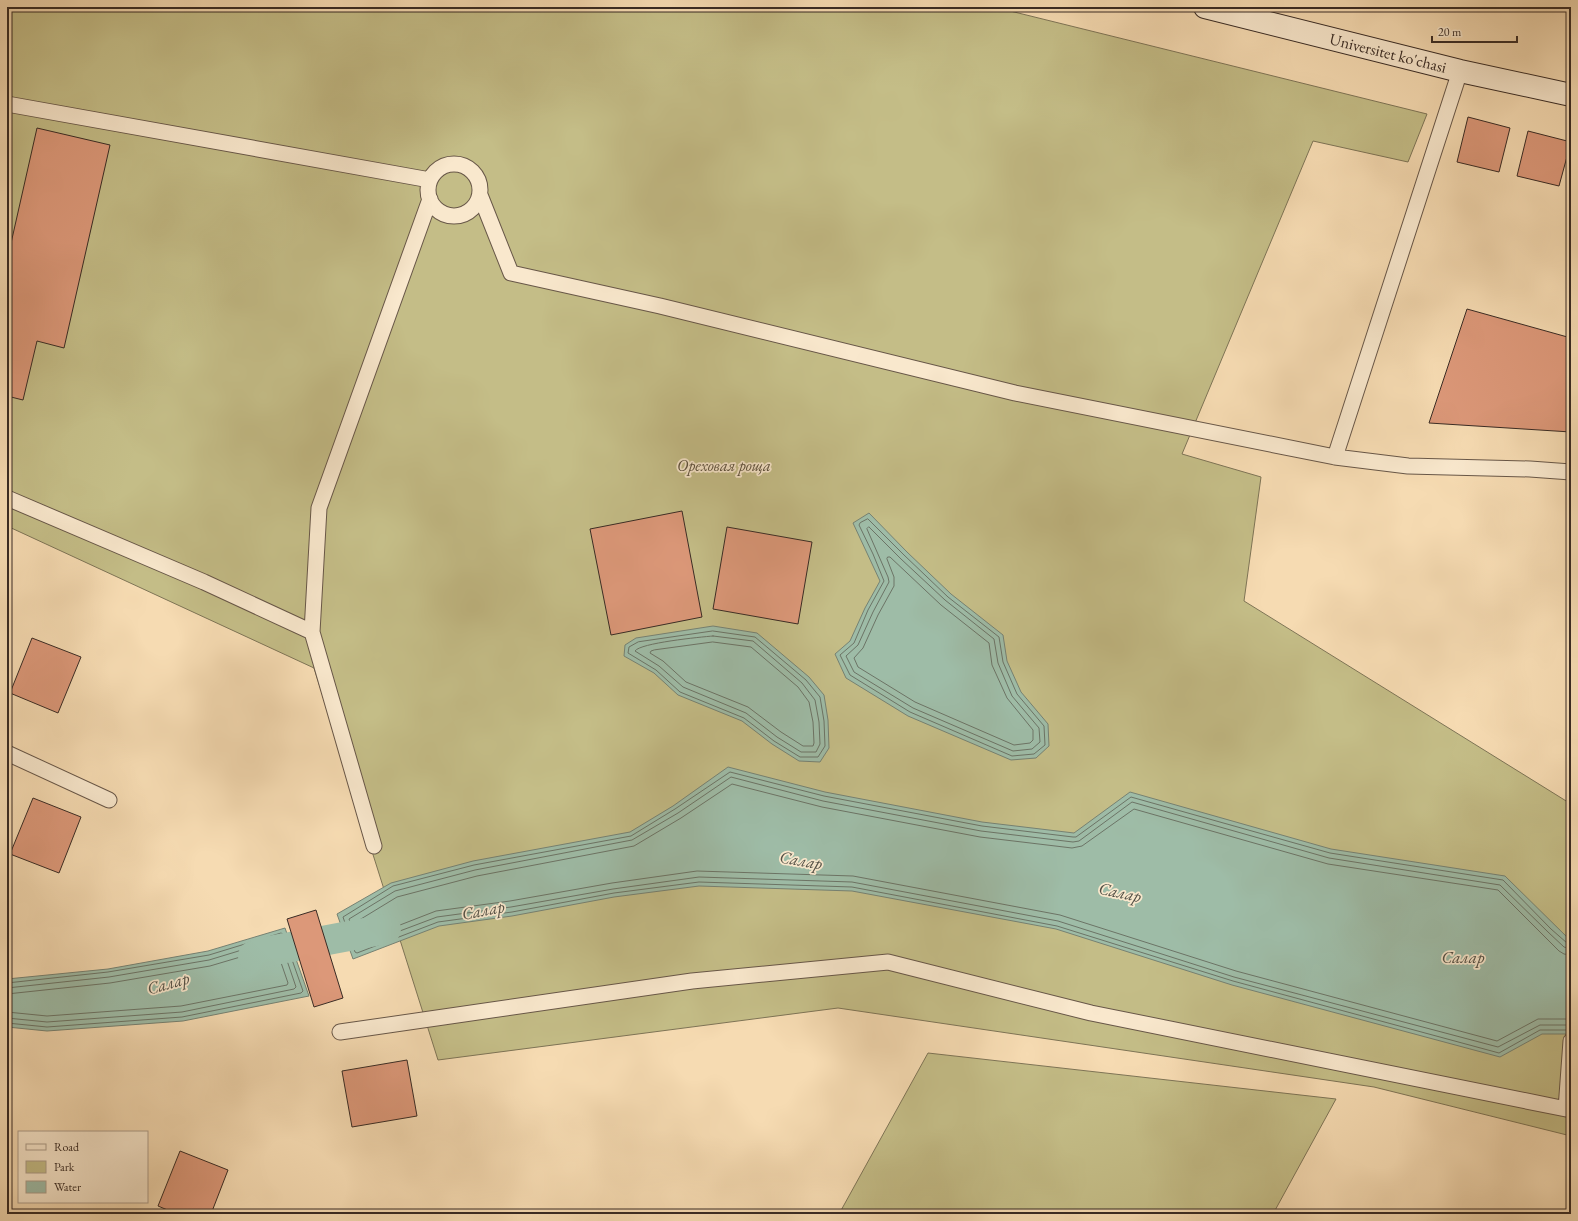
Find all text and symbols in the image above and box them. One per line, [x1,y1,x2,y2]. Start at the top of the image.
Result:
scale bar [1432,18,1517,44]
text: 20 m [1438,24,1462,40]
street label: Universitet ko'chasi [1327,28,1449,78]
park label: Ореховая роща [677,455,771,476]
water label: Салар [778,845,825,875]
water label: Салар [1097,877,1144,907]
water label: Салар [460,895,507,925]
water label: Салар [1441,946,1485,968]
water label: Салар [144,966,192,1000]
legend [18,1131,148,1203]
text: Road [54,1139,80,1155]
text: Park [54,1159,75,1175]
text: Water [54,1179,81,1195]

